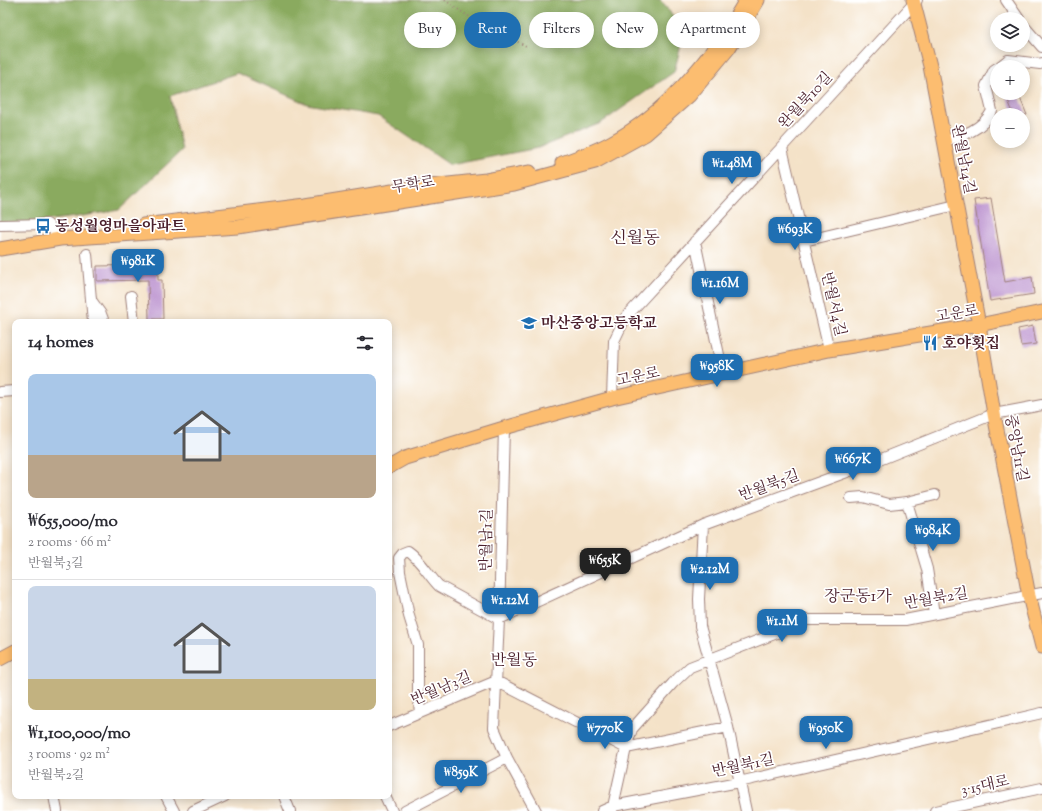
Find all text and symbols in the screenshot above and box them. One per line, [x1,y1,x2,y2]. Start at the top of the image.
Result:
chip: Buy [404,12,456,48]
chip: Rent [464,12,521,48]
chip: Filters [529,12,594,48]
chip: New [602,12,658,48]
chip: Apartment [666,12,760,48]
map controls [990,12,1030,148]
button: layers [990,12,1030,52]
button: + [990,60,1030,100]
street label: 완월북10길 [774,68,838,134]
button: − [990,108,1030,148]
street label: 완월남14길 [945,123,980,196]
pin: ₩1.48M [699,151,765,185]
text: ₩1.48M [712,155,752,173]
street label: 무학로 [390,172,437,199]
bus stop icon: 동성월영마을아파트 [34,217,52,235]
place label: 동성월영마을아파트 [55,217,186,238]
pin: ₩693K [767,217,823,251]
text: ₩693K [777,221,813,239]
district label: 신월동 [610,227,660,251]
pin: ₩981K [110,249,166,283]
text: ₩981K [121,253,155,271]
street label: 반월서4길 [815,270,850,339]
pin: ₩1.16M [687,271,753,305]
text: ₩1.16M [701,275,739,293]
street label: 고운로 [934,300,981,329]
school or university icon: 마산중앙고등학교 [520,314,538,332]
place label: 마산중앙고등학교 [541,314,657,335]
text: 14 homes [28,331,94,355]
icon: filters [354,332,376,354]
restaurant icon: 호야횟집 [921,334,939,352]
place label: 호야횟집 [942,334,1000,355]
pin: ₩958K [689,354,745,388]
text: ₩958K [700,358,734,376]
street label: 고운로 [615,363,662,392]
icon: home [166,400,238,472]
street label: 중앙남11길 [999,413,1032,484]
pin: ₩667K [825,447,881,481]
text: ₩667K [835,451,871,469]
street label: 반월북5길 [736,466,803,507]
street label: 반월남1길 [476,508,499,572]
text: ₩655,000/mo [28,510,118,534]
pin: ₩984K [905,518,961,552]
text: ₩984K [915,522,951,540]
text: 2 rooms · 66 m² [28,534,111,552]
pin: ₩655K [577,548,633,582]
text: ₩655K [589,552,621,570]
text: 반월북3길 [28,555,83,573]
pin: ₩2.12M [677,557,743,591]
text: ₩2.12M [690,561,730,579]
street label: 반월북2길 [902,583,970,615]
district label: 장군동1가 [824,586,892,609]
pin: ₩1.12M [477,588,543,622]
text: ₩1.12M [491,592,529,610]
pin: ₩1.1M [754,609,810,643]
icon: home [166,612,238,684]
text: ₩1.1M [766,613,798,631]
district label: 반월동 [491,650,538,673]
street label: 반월남3길 [408,667,475,712]
pin: ₩770K [577,716,633,750]
pin: ₩950K [798,716,854,750]
text: ₩770K [587,720,623,738]
text: ₩950K [809,720,843,738]
text: ₩1,100,000/mo [28,722,131,746]
text: 3 rooms · 92 m² [28,746,110,764]
street label: 반월북1길 [710,750,776,783]
pin: ₩859K [433,760,489,794]
text: ₩859K [444,764,478,782]
text: 반월북2길 [28,767,84,785]
street label: 3·15대로 [959,771,1012,802]

